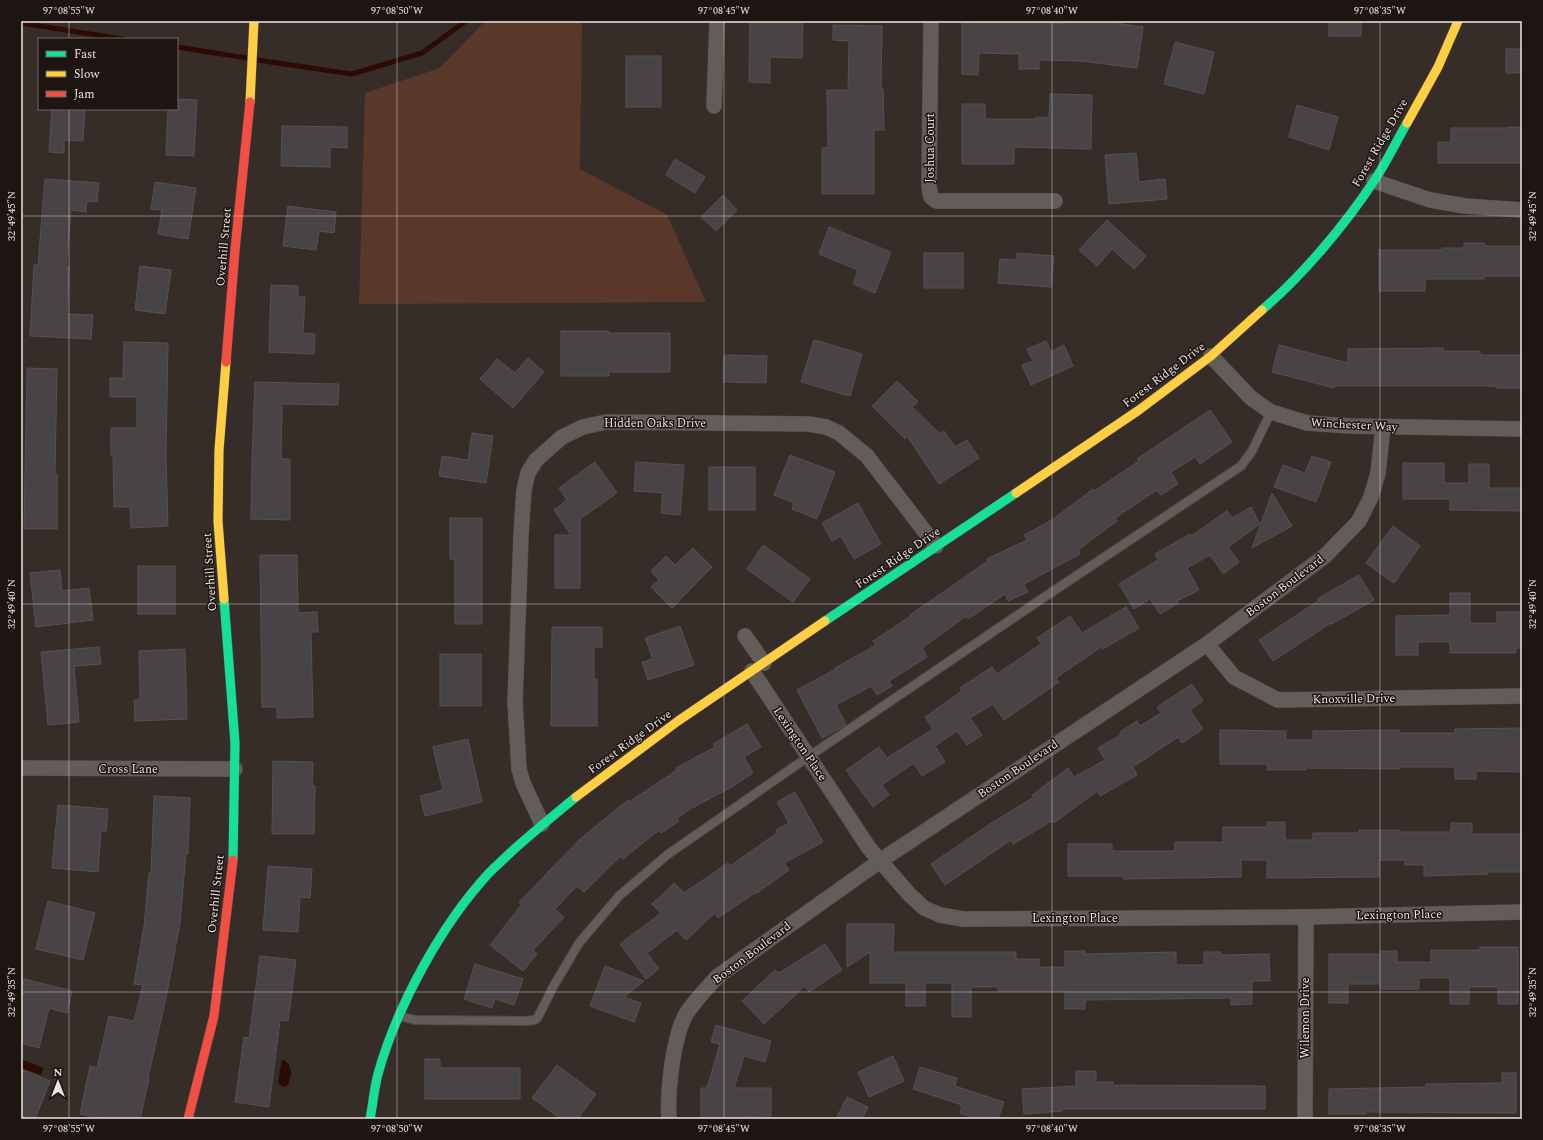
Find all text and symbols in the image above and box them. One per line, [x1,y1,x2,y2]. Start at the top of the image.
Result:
text: 97°08'55"W [43,3,95,19]
text: 97°08'50"W [371,3,423,19]
text: 97°08'45"W [698,3,750,19]
text: 97°08'40"W [1026,3,1078,19]
text: 97°08'35"W [1354,3,1406,19]
legend [38,38,178,110]
text: Fast [74,45,96,64]
text: Slow [74,65,100,84]
text: Jam [74,85,95,104]
street label: Forest Ridge Drive [1347,95,1413,191]
street label: Joshua Court [921,113,940,183]
text: 32°49'45"N [4,191,20,241]
text: 32°49'45"N [1525,191,1541,241]
street label: Overhill Street [211,207,237,287]
street label: Forest Ridge Drive [1119,337,1210,412]
street label: Winchester Way [1310,413,1399,437]
street label: Hidden Oaks Drive [604,414,706,433]
street label: Forest Ridge Drive [851,522,945,594]
street label: Overhill Street [198,532,222,612]
street label: Boston Boulevard [1242,550,1328,622]
text: 32°49'40"N [4,579,20,629]
text: 32°49'40"N [1525,579,1541,629]
street label: Knoxville Drive [1312,689,1396,709]
street label: Lexington Place [768,703,832,785]
street label: Forest Ridge Drive [584,705,676,779]
street label: Boston Boulevard [974,735,1062,803]
street label: Cross Lane [98,760,158,779]
street label: Overhill Street [202,854,230,934]
street label: Lexington Place [1356,905,1442,925]
street label: Lexington Place [1032,909,1118,928]
street label: Boston Boulevard [709,917,795,989]
text: 32°49'35"N [4,967,20,1017]
text: 32°49'35"N [1525,967,1541,1017]
street label: Wilemon Drive [1296,977,1315,1058]
north arrow [38,1062,78,1102]
text: N [54,1064,63,1081]
text: 97°08'55"W [43,1121,95,1137]
text: 97°08'50"W [371,1121,423,1137]
text: 97°08'45"W [698,1121,750,1137]
text: 97°08'40"W [1026,1121,1078,1137]
text: 97°08'35"W [1354,1121,1406,1137]

